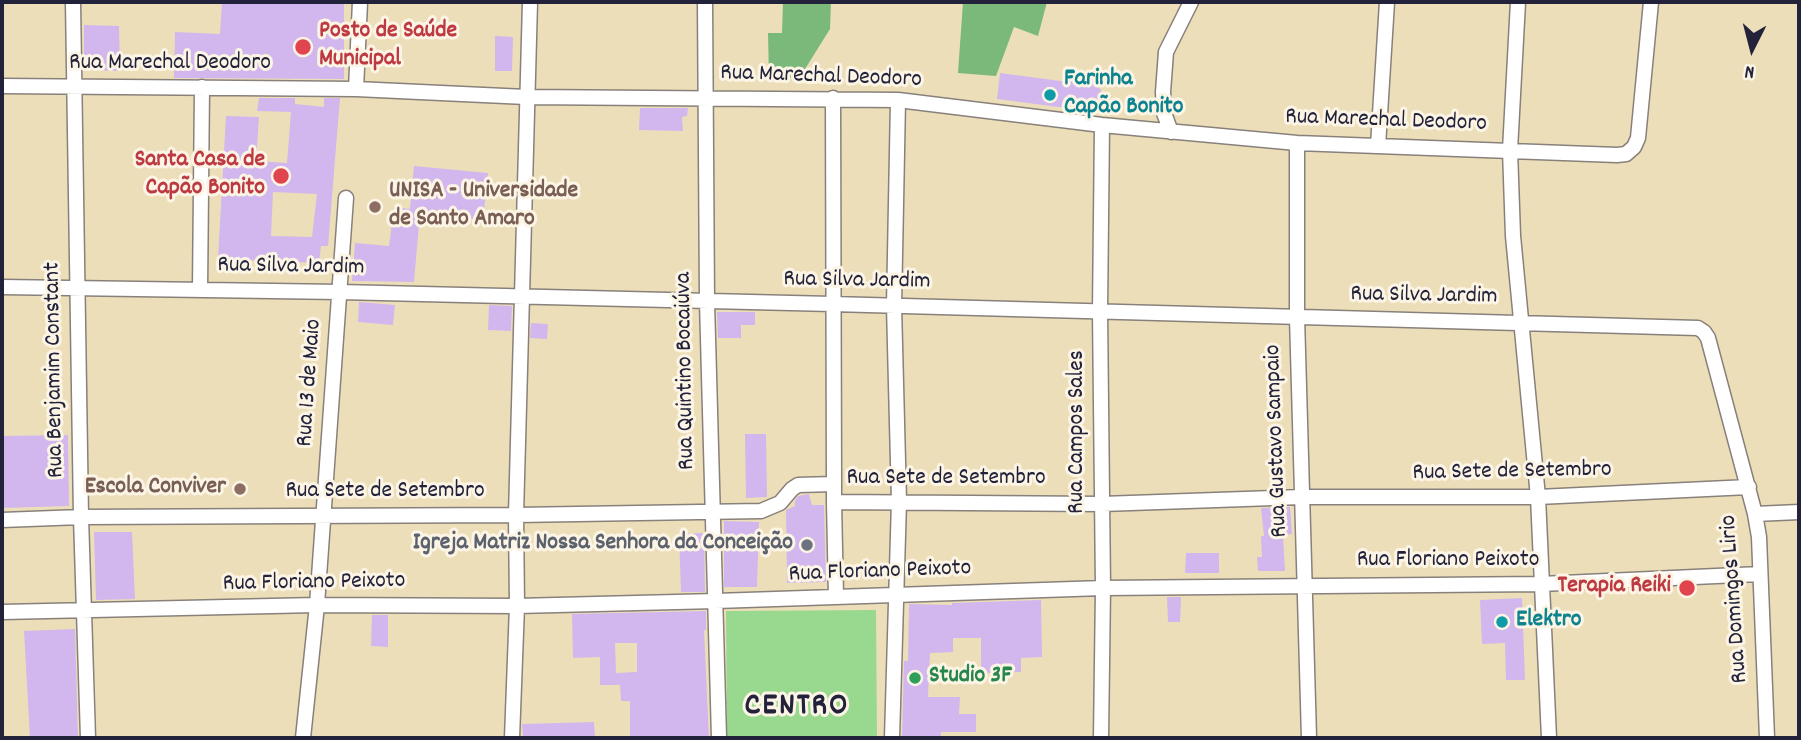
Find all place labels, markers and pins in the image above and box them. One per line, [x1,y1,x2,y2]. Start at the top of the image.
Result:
place label: Posto de Saúde Municipal [319,19,457,75]
marker: Posto de Saúde Municipal [293,37,313,57]
place label: Farinha Capão Bonito [1064,67,1183,123]
marker: Farinha Capão Bonito [1042,87,1058,103]
place label: Santa Casa de Capão Bonito [135,148,265,204]
marker: Santa Casa de Capão Bonito [271,166,291,186]
place label: UNISA - Universidade de Santo Amaro [389,179,578,235]
marker: UNISA - Universidade de Santo Amaro [367,199,383,215]
place label: Escola Conviver [85,475,226,503]
marker: Escola Conviver [232,481,248,497]
place label: Igreja Matriz Nossa Senhora da Conceição [413,531,793,559]
marker: Igreja Matriz Nossa Senhora da Conceição [799,537,815,553]
place label: Terapia Reiki [1558,574,1671,602]
marker: Terapia Reiki [1677,578,1697,598]
place label: Elektro [1516,608,1581,636]
marker: Elektro [1494,614,1510,630]
place label: Studio 3F [929,664,1012,692]
marker: Studio 3F [907,670,923,686]

